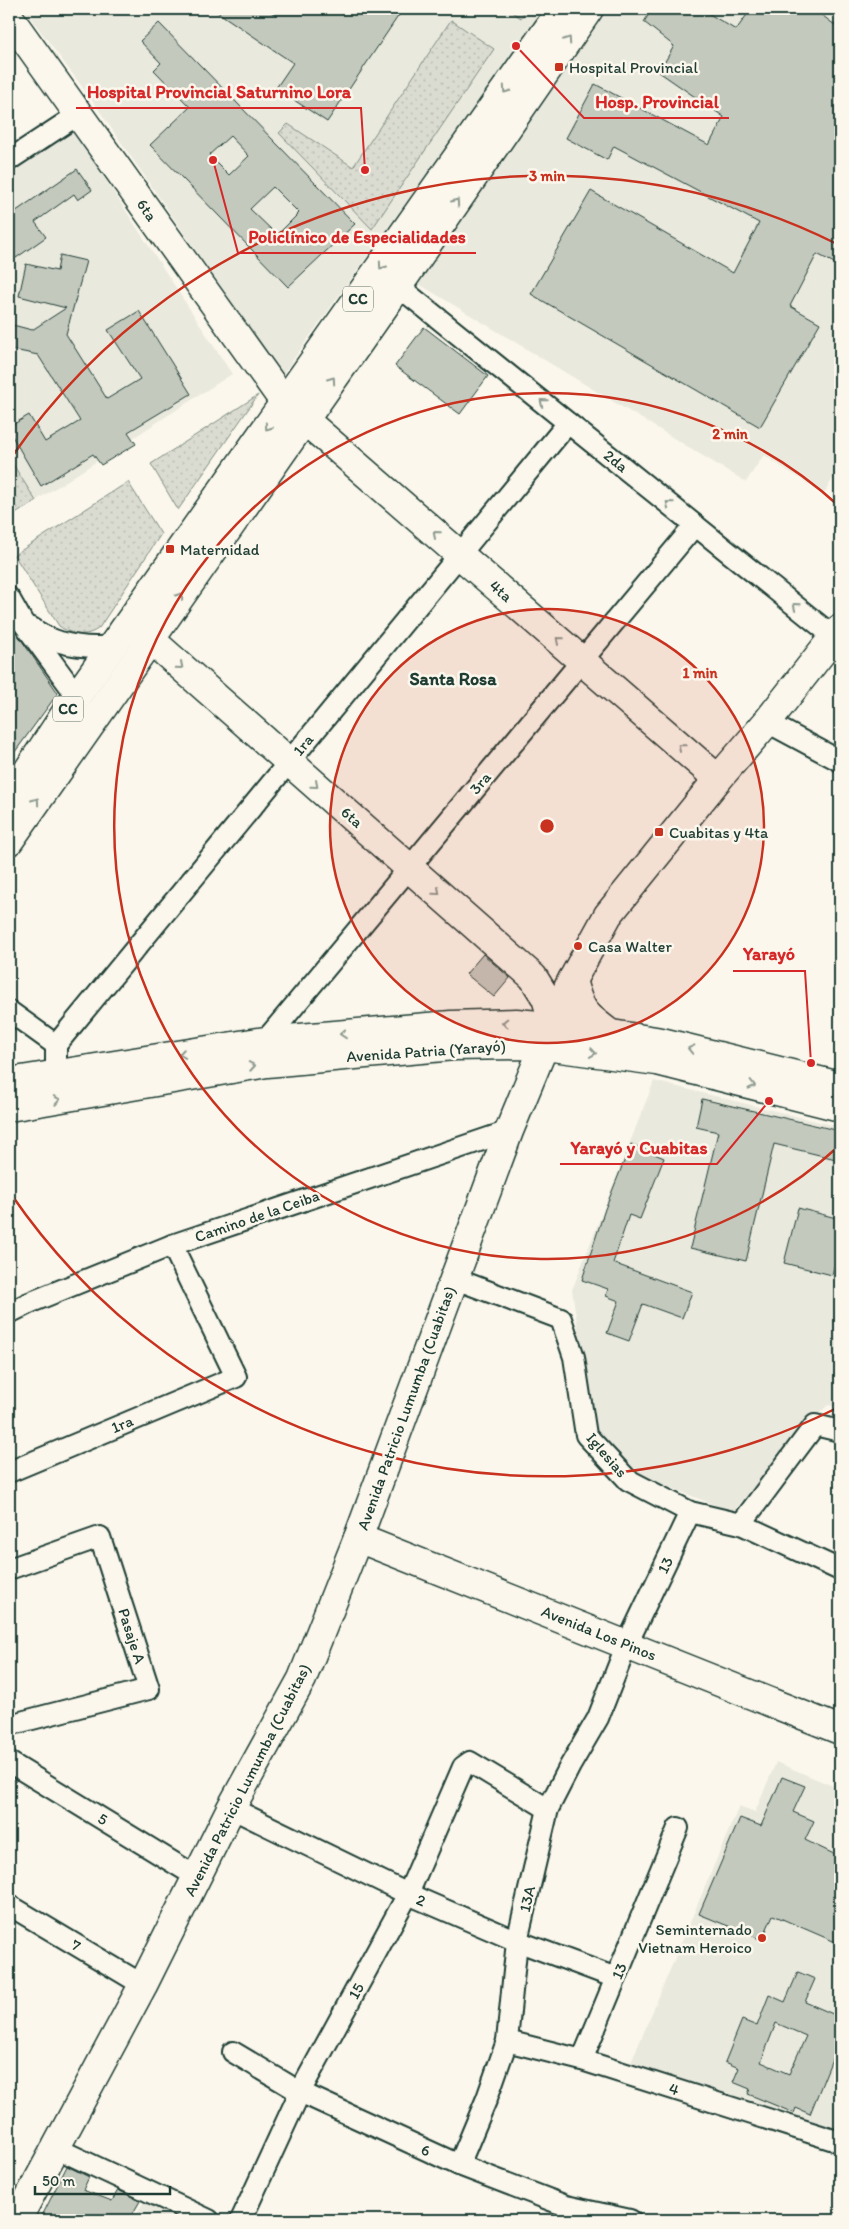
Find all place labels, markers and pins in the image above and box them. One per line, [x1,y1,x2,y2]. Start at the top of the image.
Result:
place label: Hospital Provincial [569,58,698,77]
marker: Hospital Provincial [553,61,565,73]
callout: Hospital Provincial Saturnino Lora [76,75,361,108]
callout: Hosp. Provincial [584,85,729,118]
callout: Policlínico de Especialidades [238,220,476,253]
place label: Maternidad [180,540,260,559]
marker: Maternidad [164,543,176,555]
centre of rings [538,817,556,835]
place label: Cuabitas y 4ta [669,823,769,842]
marker: Cuabitas y 4ta [653,826,665,838]
place label: Casa Walter [588,937,672,956]
callout: Yarayó [733,938,805,971]
marker: Casa Walter [572,940,584,952]
callout: Yarayó y Cuabitas [560,1131,717,1164]
place label: Seminternado Vietnam Heroico [638,1920,752,1957]
marker: Seminternado Vietnam Heroico [756,1932,768,1944]

